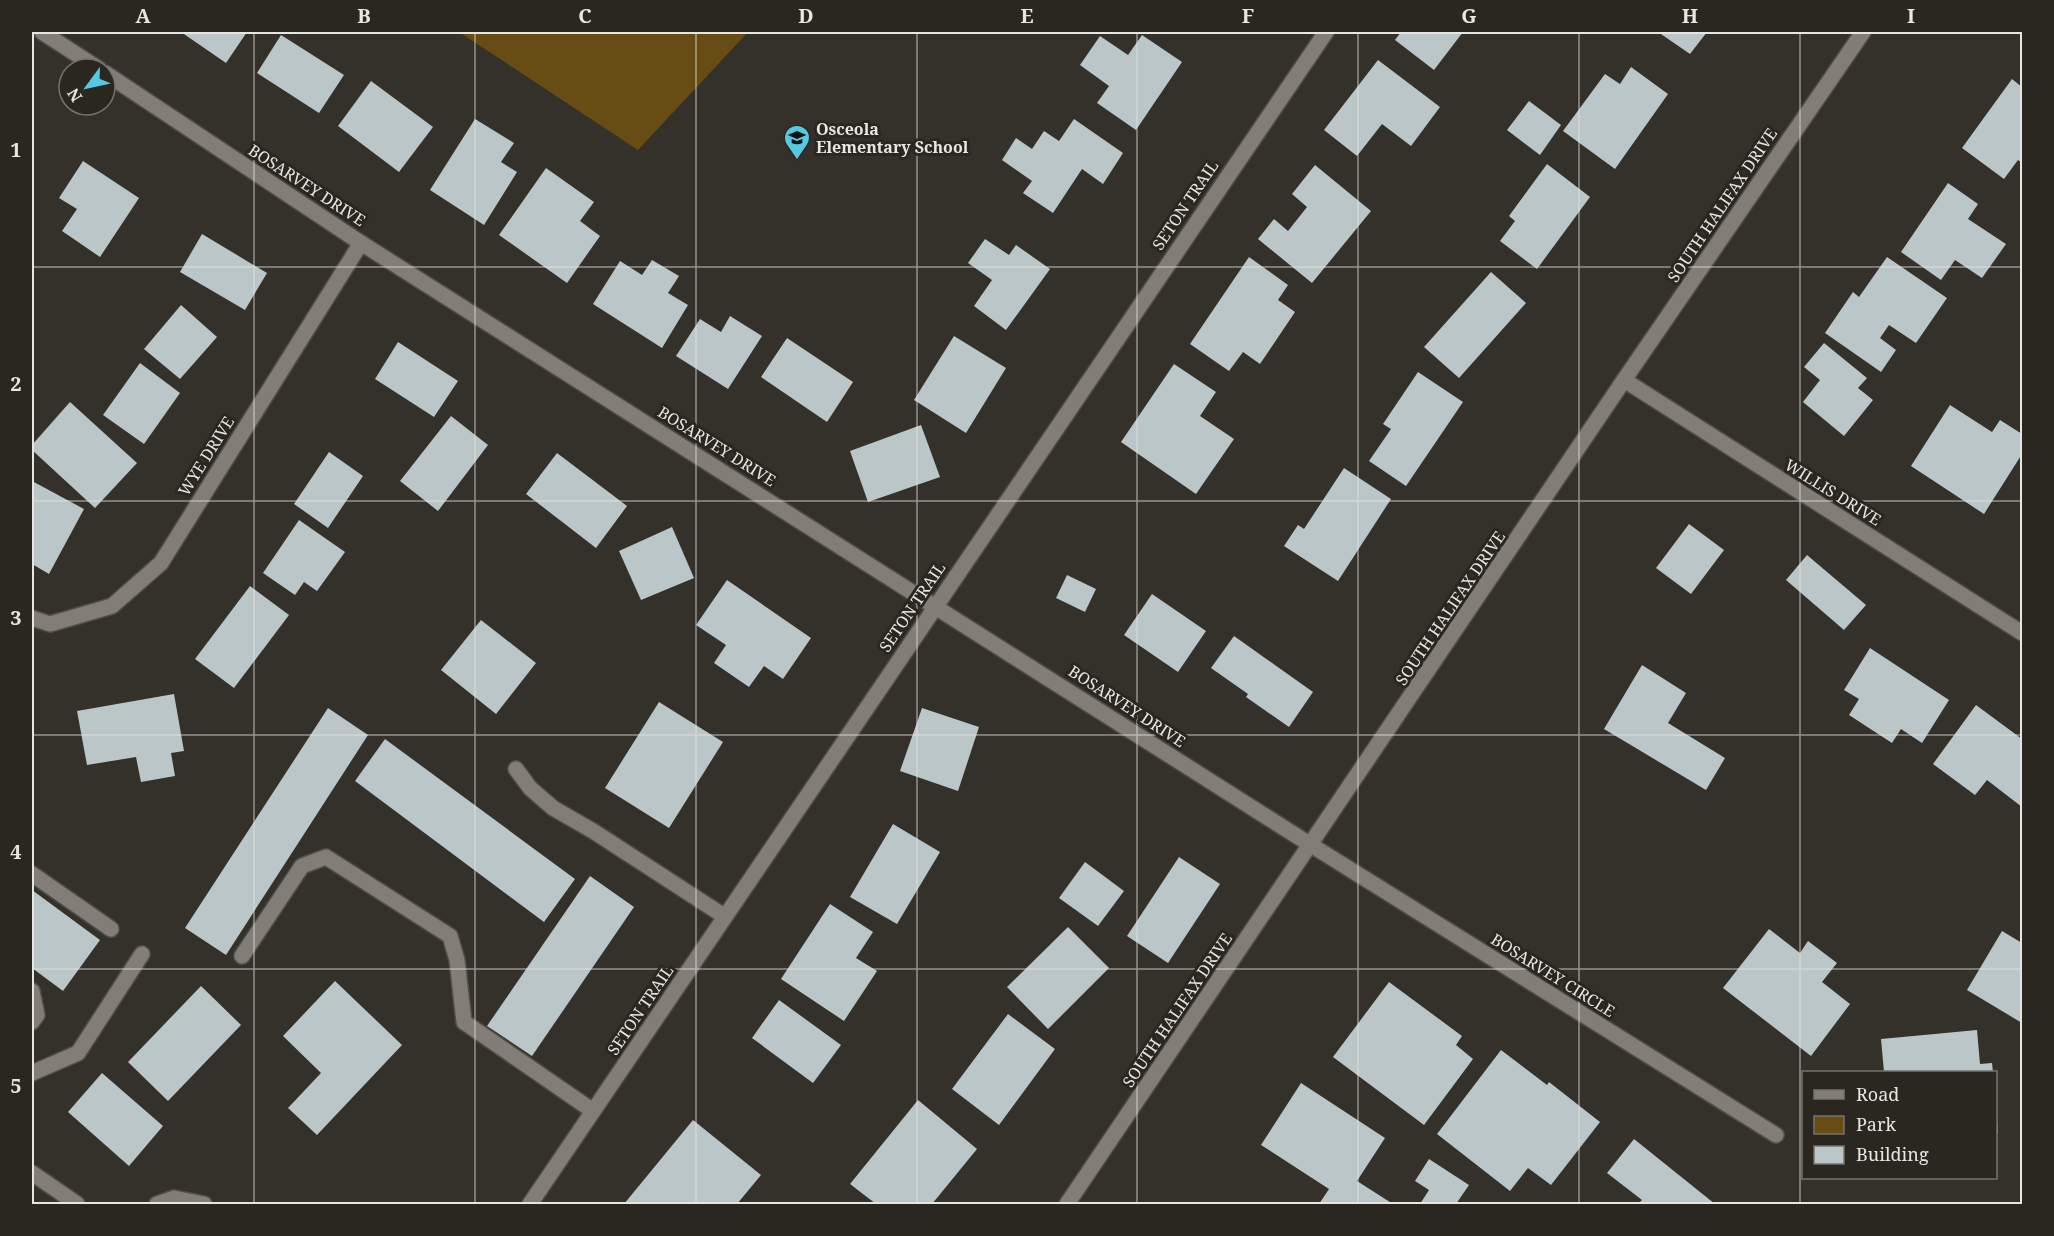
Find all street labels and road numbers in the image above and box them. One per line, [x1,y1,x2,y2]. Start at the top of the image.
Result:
street label: SOUTH HALIFAX DRIVE [1662,124,1782,286]
street label: BOSARVEY DRIVE [244,139,370,231]
street label: SETON TRAIL [1147,156,1223,254]
street label: BOSARVEY DRIVE [654,401,780,491]
street label: WYE DRIVE [173,412,239,500]
street label: WILLIS DRIVE [1780,454,1886,531]
street label: SOUTH HALIFAX DRIVE [1390,527,1510,689]
street label: SETON TRAIL [874,558,950,656]
street label: BOSARVEY DRIVE [1064,660,1190,752]
street label: BOSARVEY CIRCLE [1487,928,1619,1022]
street label: SOUTH HALIFAX DRIVE [1117,929,1237,1091]
street label: SETON TRAIL [602,961,678,1059]

